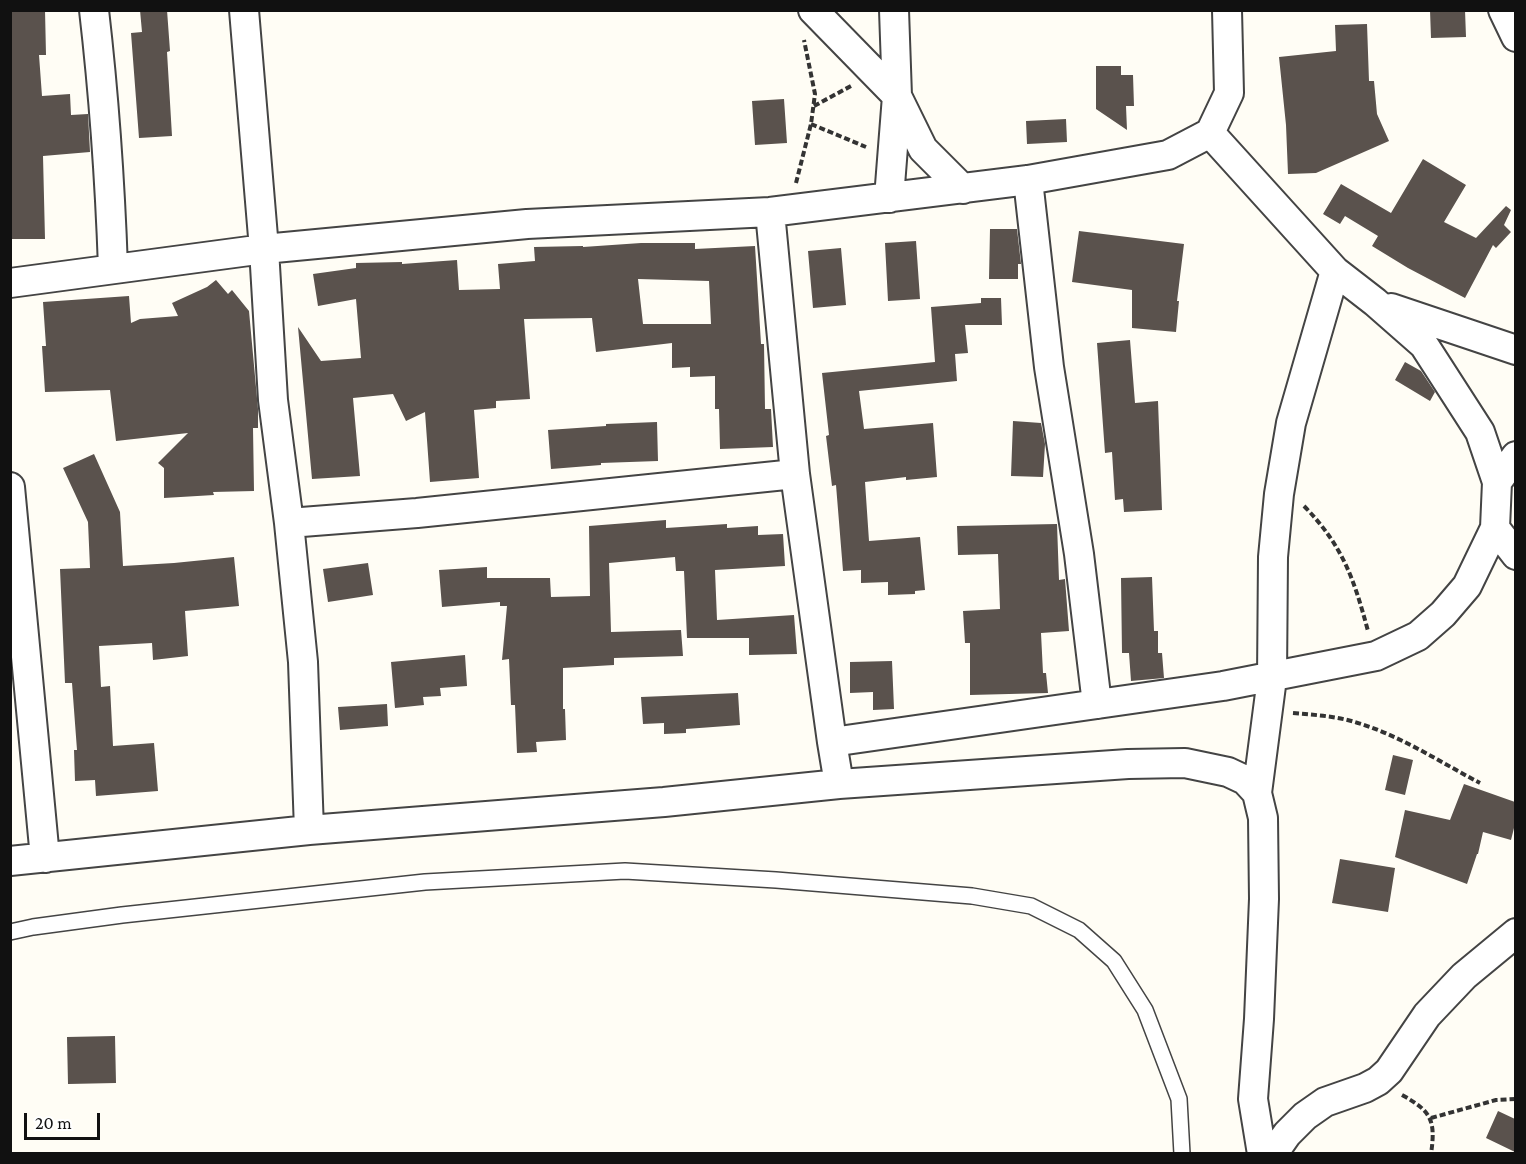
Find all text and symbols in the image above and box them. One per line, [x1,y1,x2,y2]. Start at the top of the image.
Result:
scale bar [27,1101,104,1139]
text: 20 m [35,1113,72,1133]

